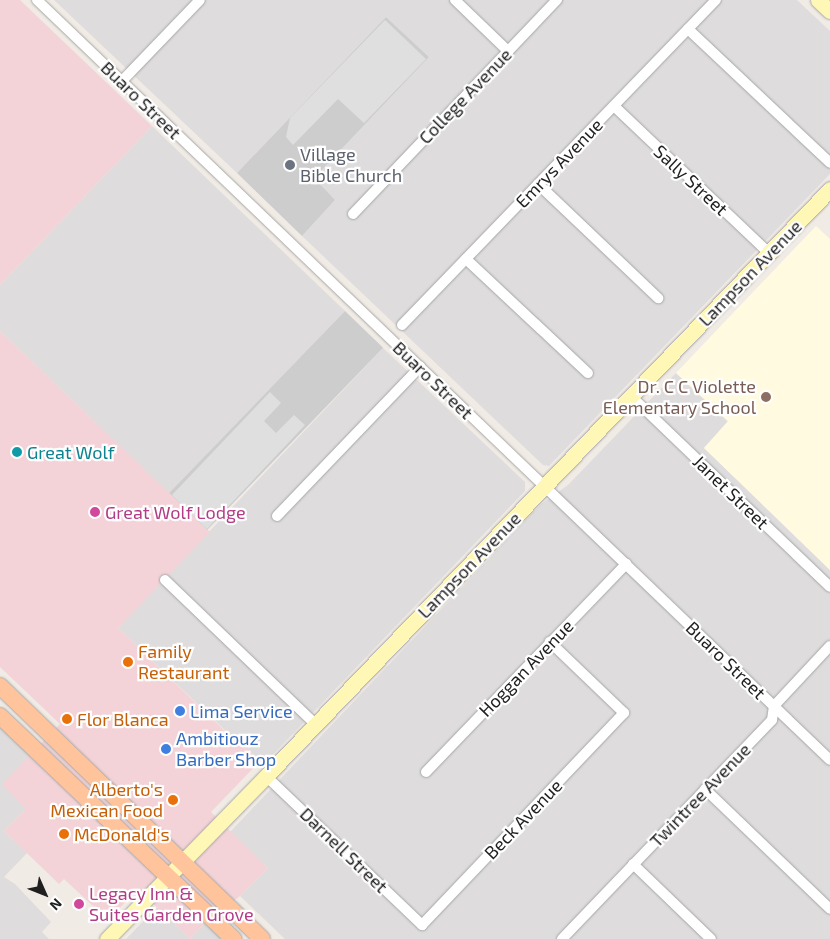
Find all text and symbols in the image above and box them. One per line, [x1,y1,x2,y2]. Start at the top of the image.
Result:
street label: College Avenue [414,44,516,148]
street label: Buaro Street [97,57,185,143]
street label: Emrys Avenue [511,114,607,212]
street label: Sally Street [649,140,733,220]
place label: Village Bible Church [300,144,402,186]
marker: Village Bible Church [284,159,296,171]
street label: Lampson Avenue [694,215,806,331]
street label: Buaro Street [389,337,477,423]
place label: Dr. C C Violette Elementary School [602,376,756,418]
marker: Dr. C C Violette Elementary School [760,391,772,403]
place label: Great Wolf [27,441,115,463]
marker: Great Wolf [11,446,23,458]
street label: Janet Street [689,451,773,533]
place label: Great Wolf Lodge [105,501,246,523]
marker: Great Wolf Lodge [89,506,101,518]
street label: Lampson Avenue [413,507,525,623]
street label: Hoggan Avenue [474,615,578,721]
street label: Buaro Street [682,617,770,703]
place label: Family Restaurant [138,641,229,684]
marker: Family Restaurant [122,656,134,668]
place label: Lima Service [190,700,293,722]
marker: Lima Service [174,705,186,717]
place label: Flor Blanca [77,708,169,730]
marker: Flor Blanca [61,713,73,725]
place label: Ambitiouz Barber Shop [176,728,277,771]
street label: Twintree Avenue [645,738,755,852]
marker: Ambitiouz Barber Shop [160,743,172,755]
street label: Beck Avenue [479,774,567,864]
place label: Alberto's Mexican Food [50,779,163,822]
marker: Alberto's Mexican Food [167,794,179,806]
street label: Darnell Street [296,803,392,897]
place label: McDonald's [74,823,170,845]
marker: McDonald's [58,828,70,840]
north arrow [20,869,70,919]
place label: Legacy Inn & Suites Garden Grove [89,883,254,926]
text: N [47,895,66,914]
marker: Legacy Inn & Suites Garden Grove [73,898,85,910]

